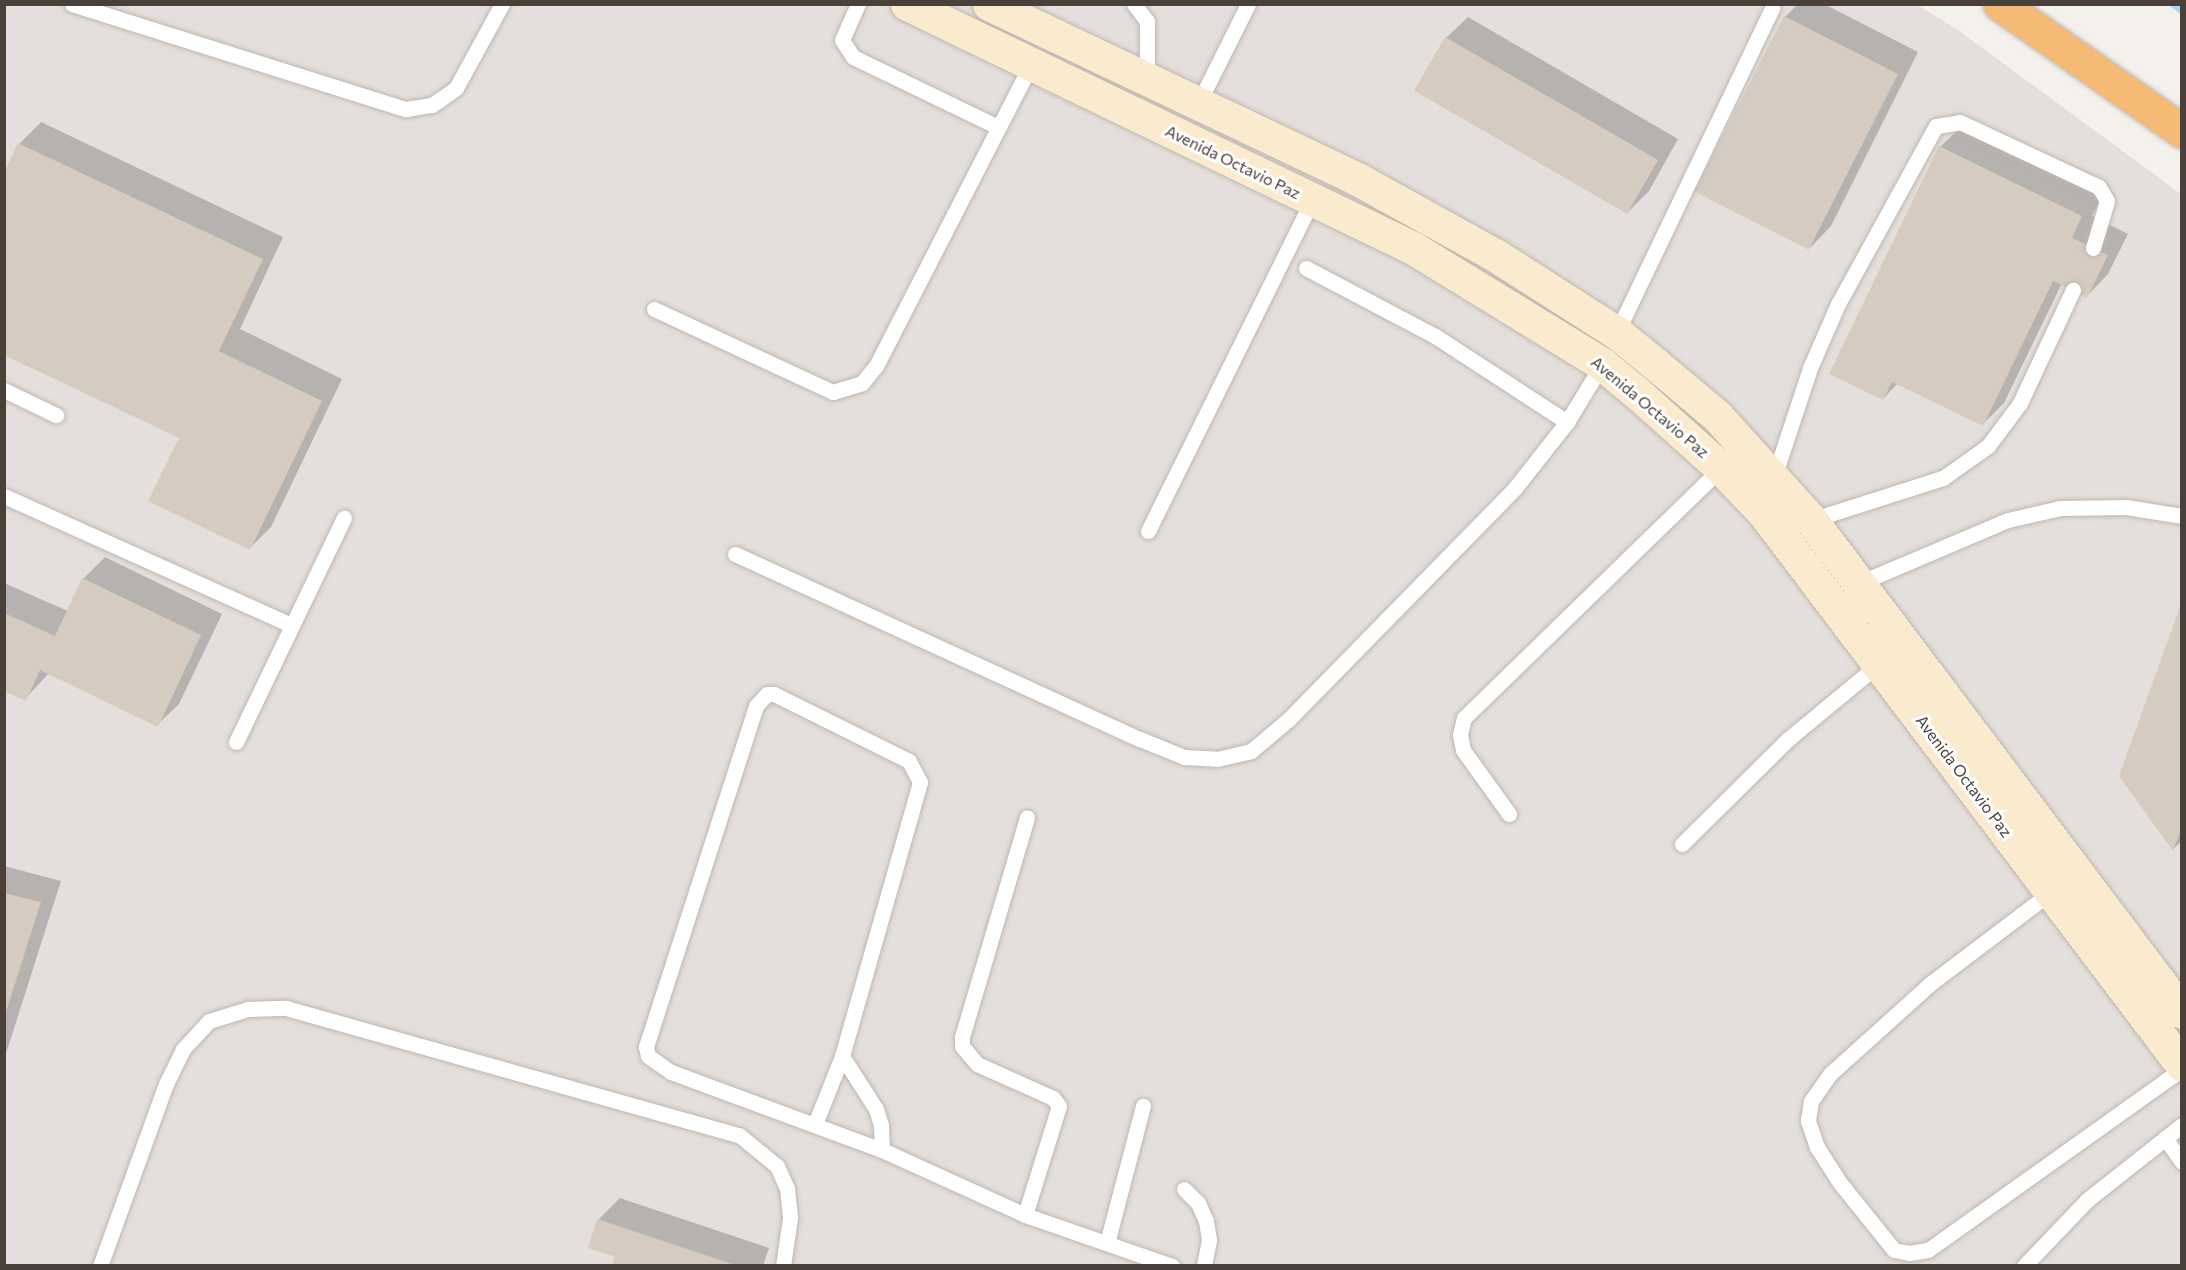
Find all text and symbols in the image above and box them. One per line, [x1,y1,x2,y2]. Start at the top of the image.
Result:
street label: Avenida Octavio Paz [1162,121,1304,203]
street label: Avenida Octavio Paz [1587,352,1713,462]
street label: Avenida Octavio Paz [1912,711,2016,841]

